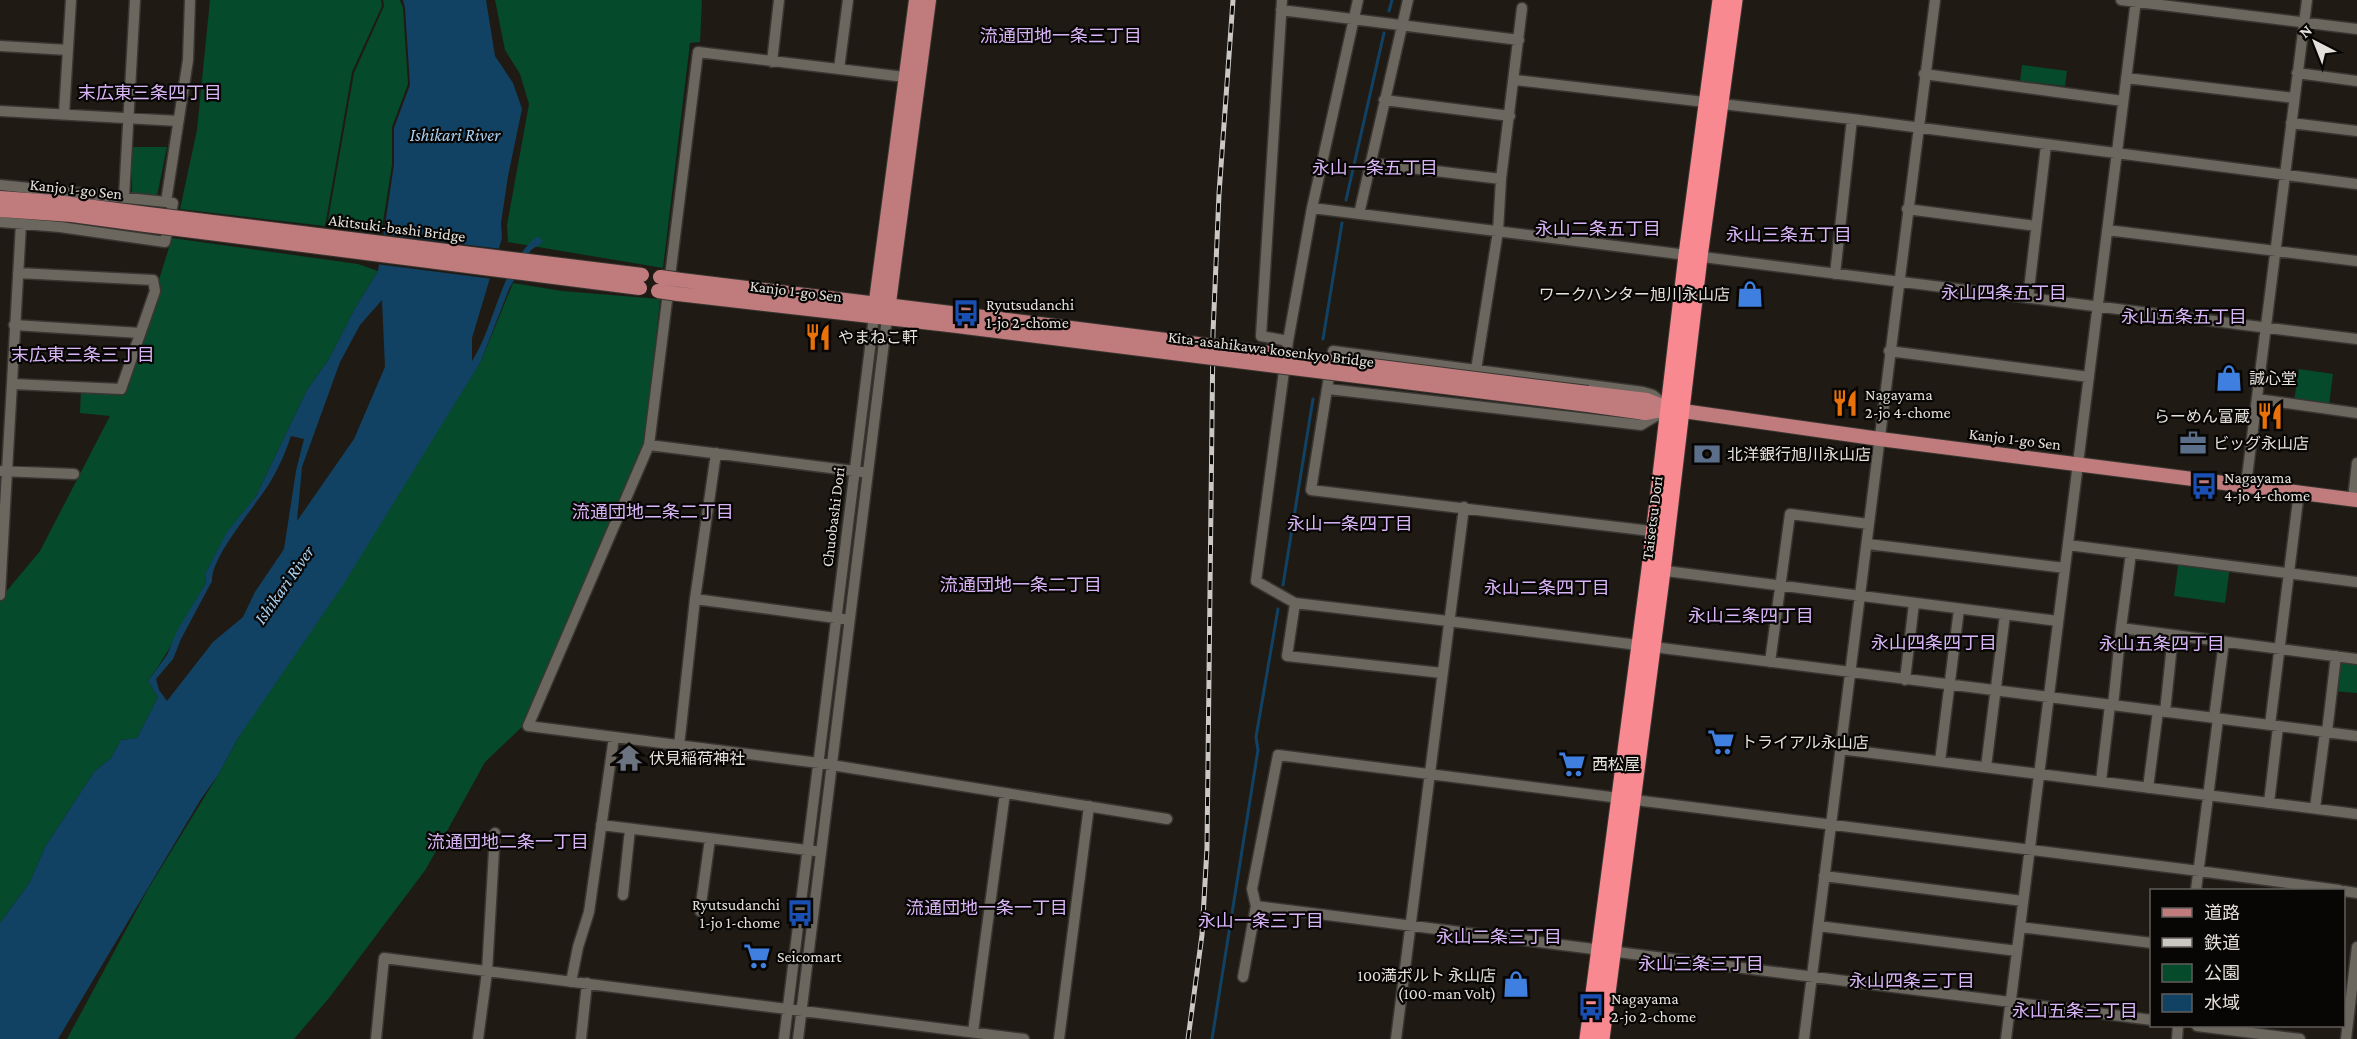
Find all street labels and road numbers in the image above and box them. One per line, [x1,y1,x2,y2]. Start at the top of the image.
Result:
street label: Kanjo 1-go Sen [29,176,123,203]
street label: Akitsuki-bashi Bridge [327,211,466,246]
street label: Kanjo 1-go Sen [749,277,843,306]
street label: Kita-asahikawa kosenkyo Bridge [1167,328,1375,371]
street label: Kanjo 1-go Sen [1968,425,2062,454]
street label: Chuobashi Dori [818,466,848,568]
street label: Taisetsu Dori [1638,475,1666,561]

